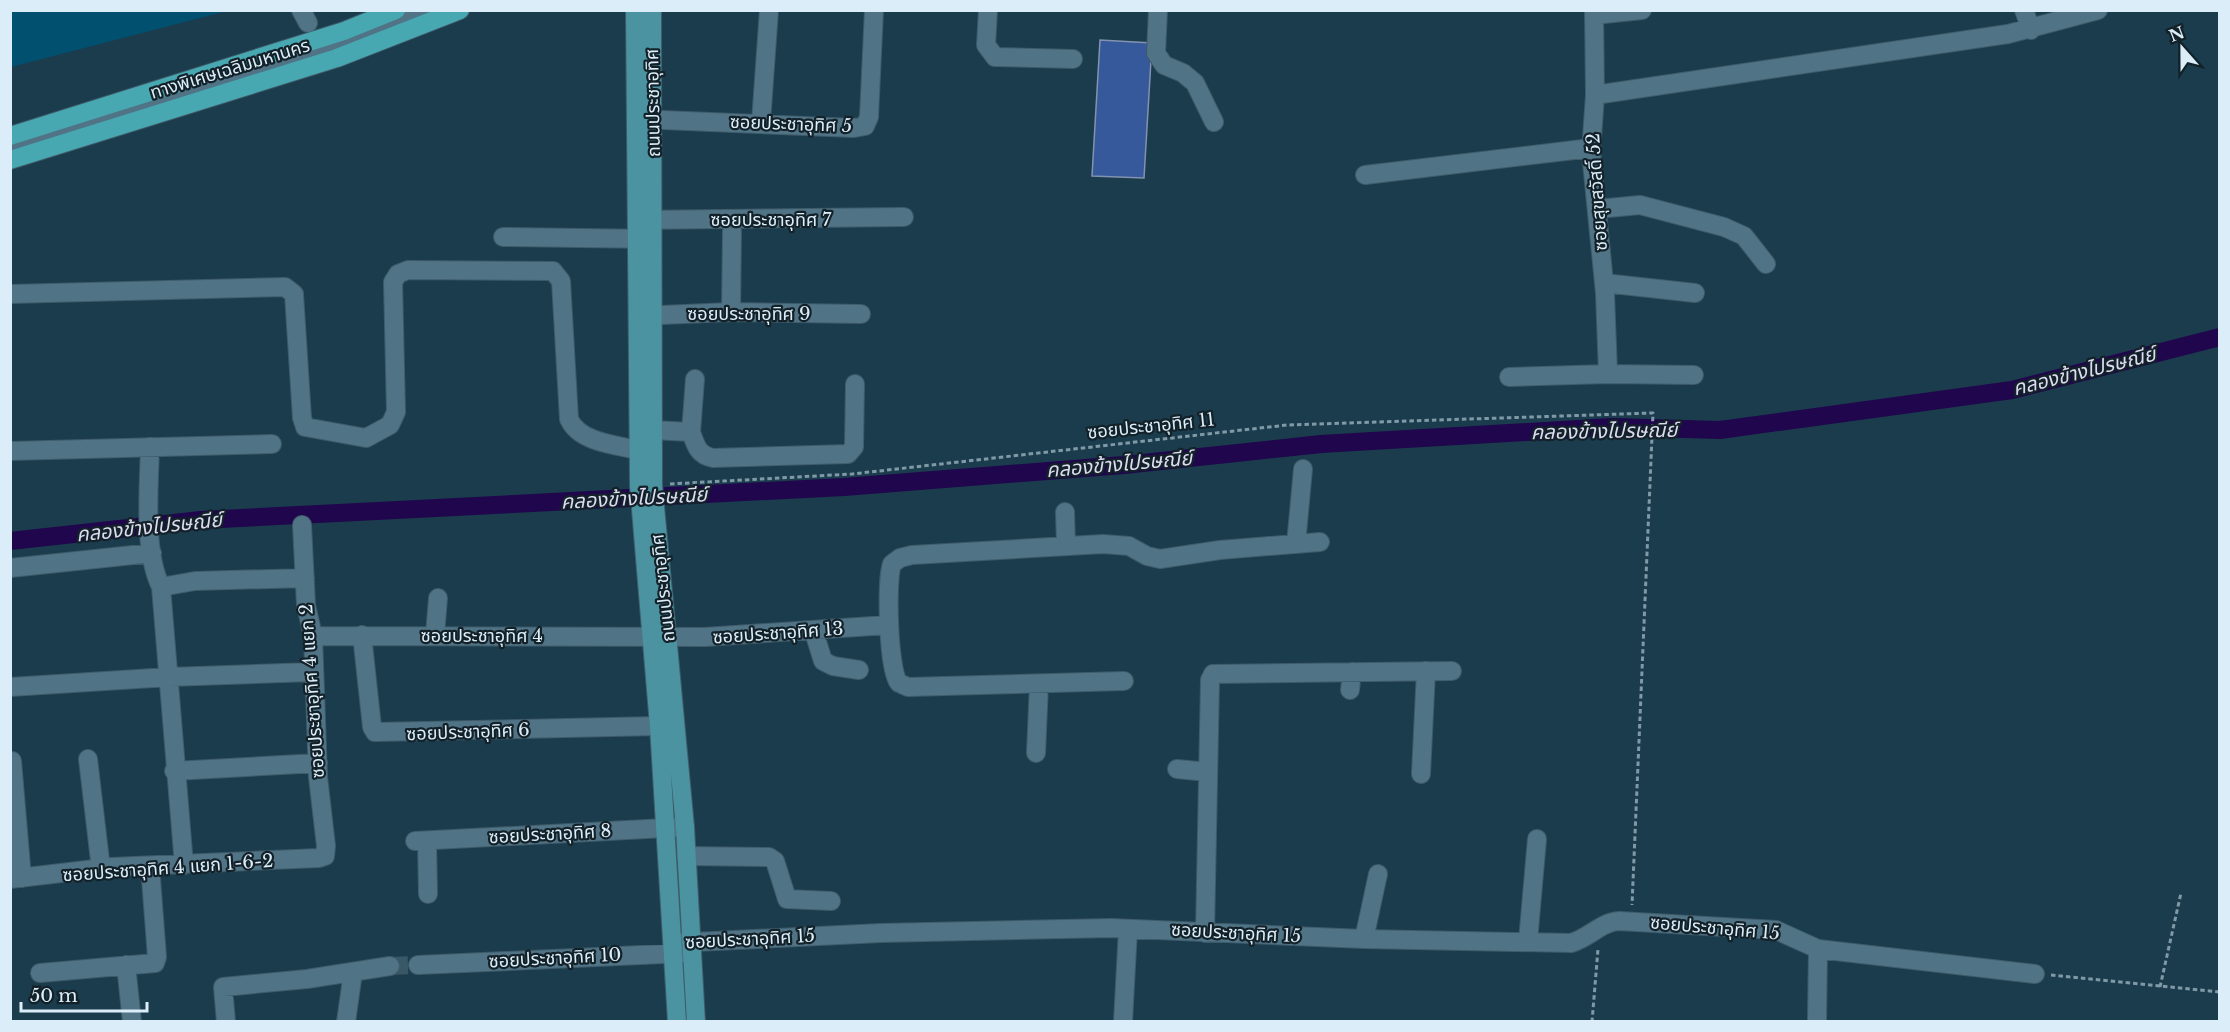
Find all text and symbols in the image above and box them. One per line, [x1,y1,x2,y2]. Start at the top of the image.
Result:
north arrow [2152,18,2212,78]
text: N [2166,22,2187,46]
street label: ทางพิเศษเฉลิมมหานคร [148,34,313,104]
street label: ถนนประชาอุทิศ [641,49,665,157]
street label: ซอยประชาอุทิศ 5 [730,111,852,137]
street label: ซอยสุขสวัสดิ์ 52 [1582,132,1612,252]
street label: ซอยประชาอุทิศ 7 [711,209,832,231]
street label: ซอยประชาอุทิศ 9 [687,303,811,325]
water label: คลองข้างไปรษณีย์ [2010,341,2162,400]
street label: ซอยประชาอุทิศ 11 [1086,408,1216,444]
water label: คลองข้างไปรษณีย์ [1531,418,1682,444]
water label: คลองข้างไปรษณีย์ [1045,445,1197,482]
water label: คลองข้างไปรษณีย์ [560,482,712,514]
water label: คลองข้างไปรษณีย์ [75,507,227,547]
street label: ถนนประชาอุทิศ [646,533,680,643]
street label: ซอยประชาอุทิศ 4 แยก 2 [295,603,329,779]
street label: ซอยประชาอุทิศ 13 [712,617,844,649]
street label: ซอยประชาอุทิศ 4 [421,625,543,647]
street label: ซอยประชาอุทิศ 6 [406,719,530,745]
street label: ซอยประชาอุทิศ 8 [488,820,612,848]
street label: ซอยประชาอุทิศ 4 แยก 1-6-2 [62,850,274,886]
street label: ซอยประชาอุทิศ 15 [1649,911,1781,945]
street label: ซอยประชาอุทิศ 15 [1171,919,1301,947]
street label: ซอยประชาอุทิศ 15 [685,925,815,953]
street label: ซอยประชาอุทิศ 10 [488,944,622,972]
scale bar [21,975,147,1013]
text: 50 m [30,985,78,1007]

